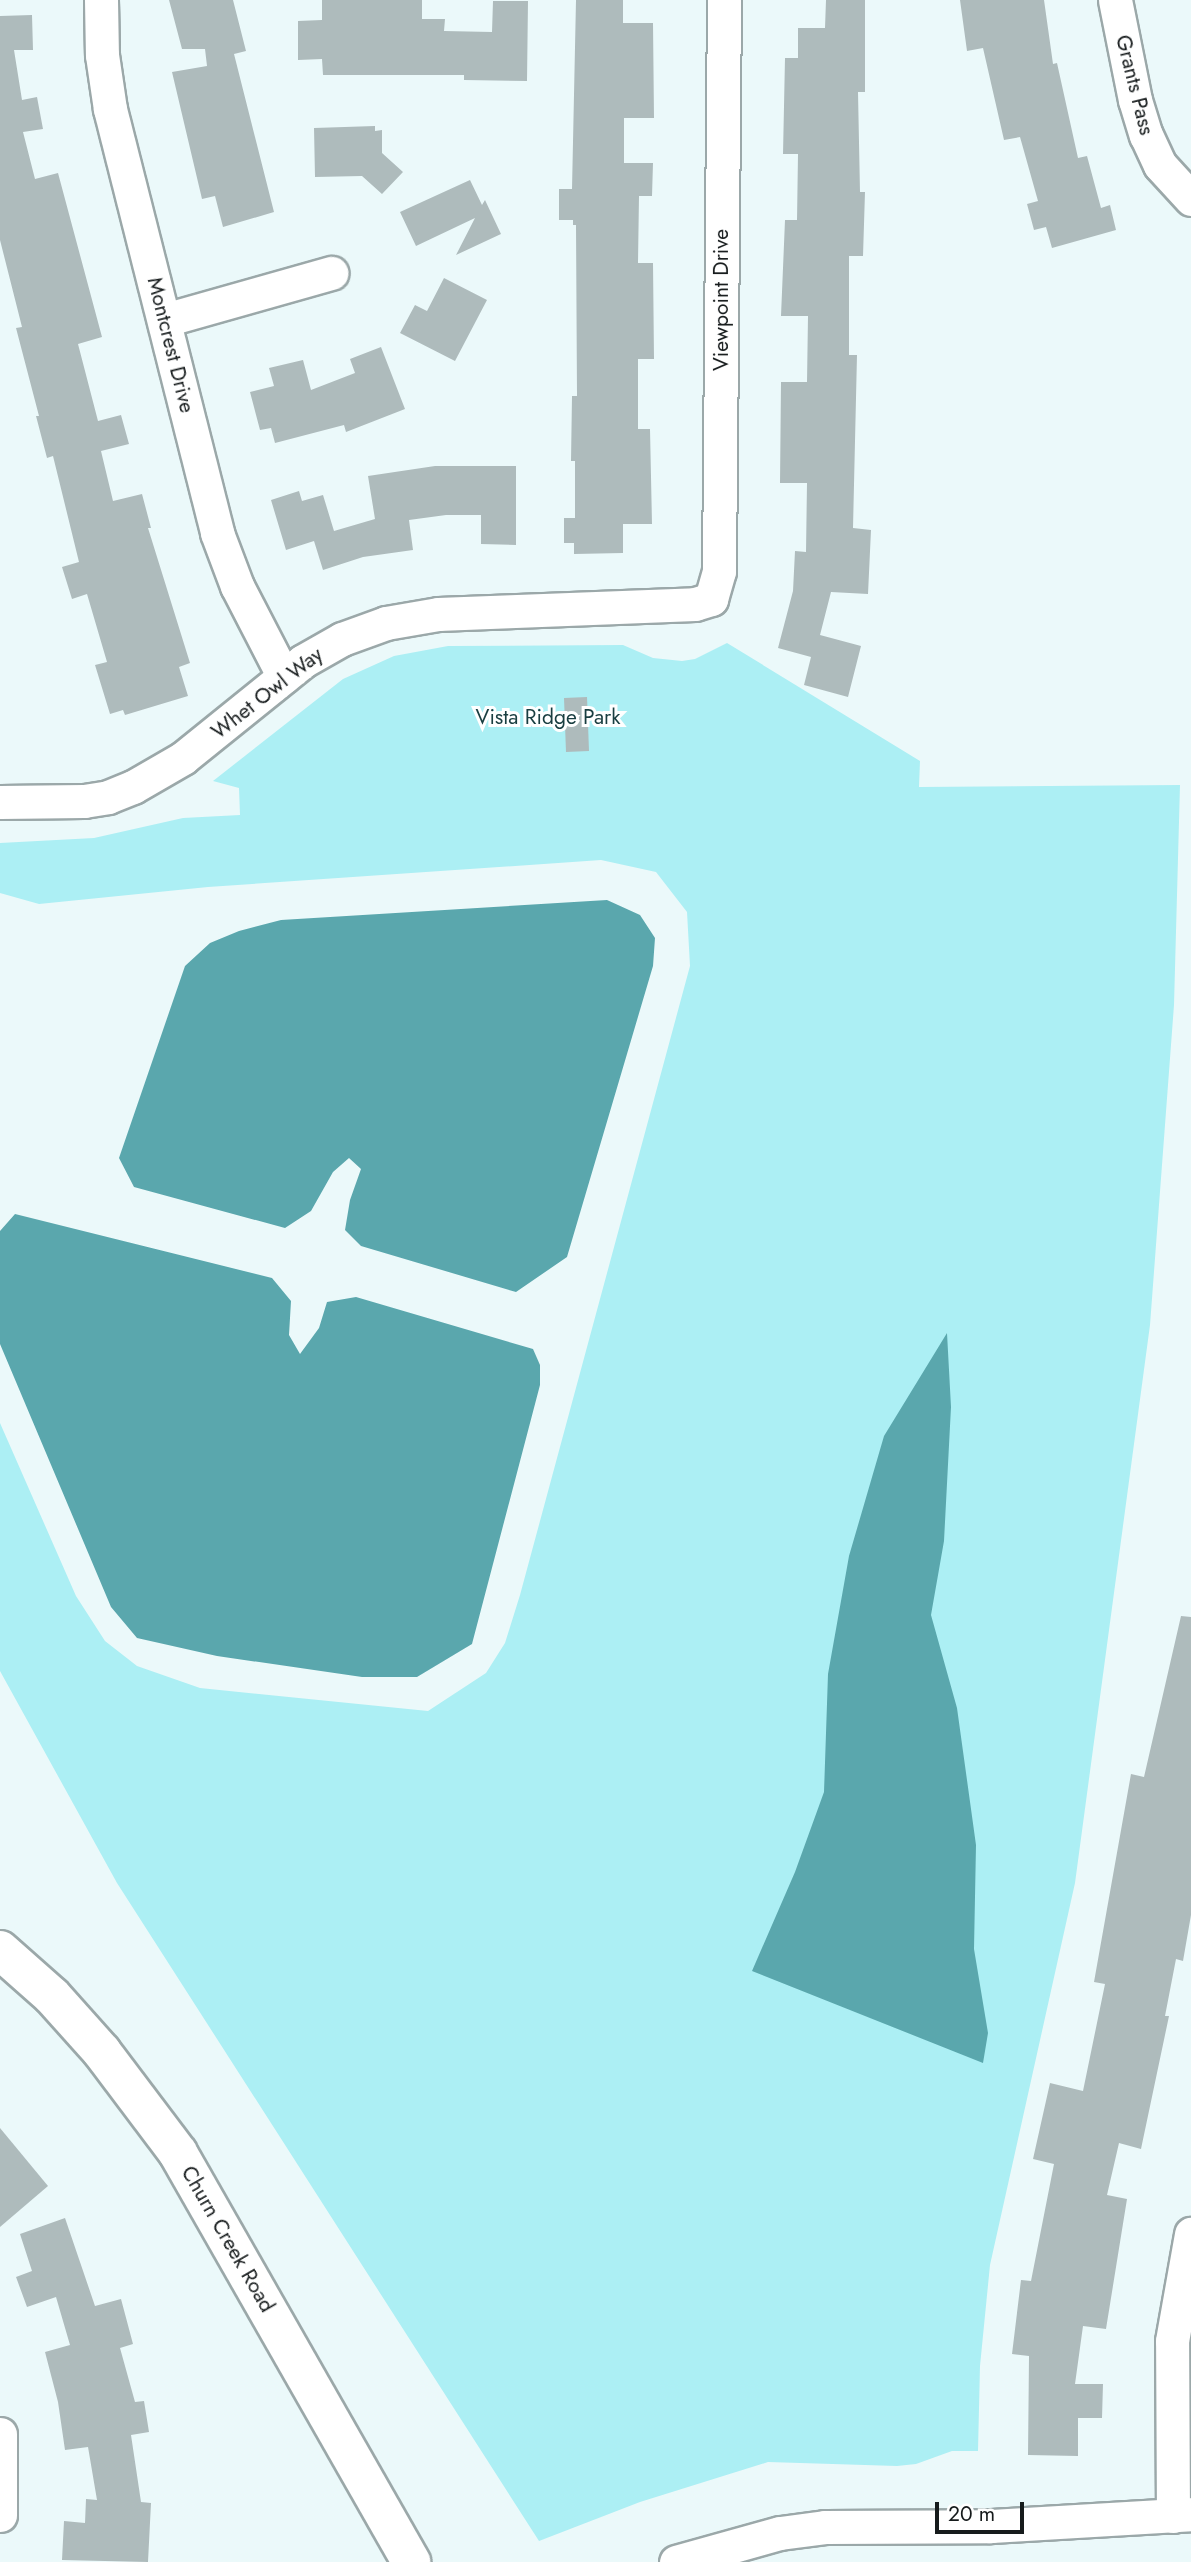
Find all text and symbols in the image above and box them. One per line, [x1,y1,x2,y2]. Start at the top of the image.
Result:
street label: Grants Pass [1110,32,1160,138]
street label: Viewpoint Drive [708,229,734,371]
street label: Montcrest Drive [142,275,200,415]
street label: Whet Owl Way [206,642,328,744]
park label: Vista Ridge Park [476,704,620,730]
street label: Churn Creek Road [176,2161,280,2317]
scale bar [939,2488,1028,2532]
text: 20 m [948,2499,995,2529]

